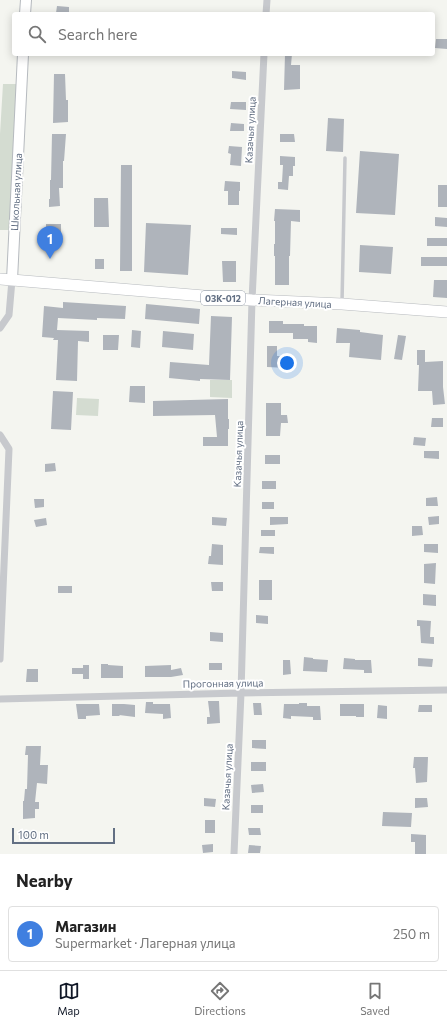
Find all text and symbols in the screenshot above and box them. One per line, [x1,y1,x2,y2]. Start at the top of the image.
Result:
search box [12,12,435,56]
icon: search [26,23,48,45]
text: Search here [58,25,137,43]
street label: Казачья улица [242,96,258,164]
street label: Школьная улица [8,153,24,231]
pin: 1 [37,226,63,259]
road number: 03К-012 [201,291,245,305]
street label: Лагерная улица [258,294,332,310]
your location [277,353,297,373]
street label: Казачья улица [231,420,245,488]
street label: Прогонная улица [183,676,263,690]
street label: Казачья улица [219,743,235,811]
scale bar [12,826,115,845]
text: 100 m [18,828,49,841]
text: Nearby [16,870,73,891]
text: Магазин [55,917,116,935]
text: 1 [27,926,33,942]
text: 250 m [393,926,430,942]
text: Supermarket · Лагерная улица [55,935,235,951]
tab: Map [57,980,80,1017]
tab: Directions [194,980,246,1017]
tab: Saved [360,980,390,1017]

